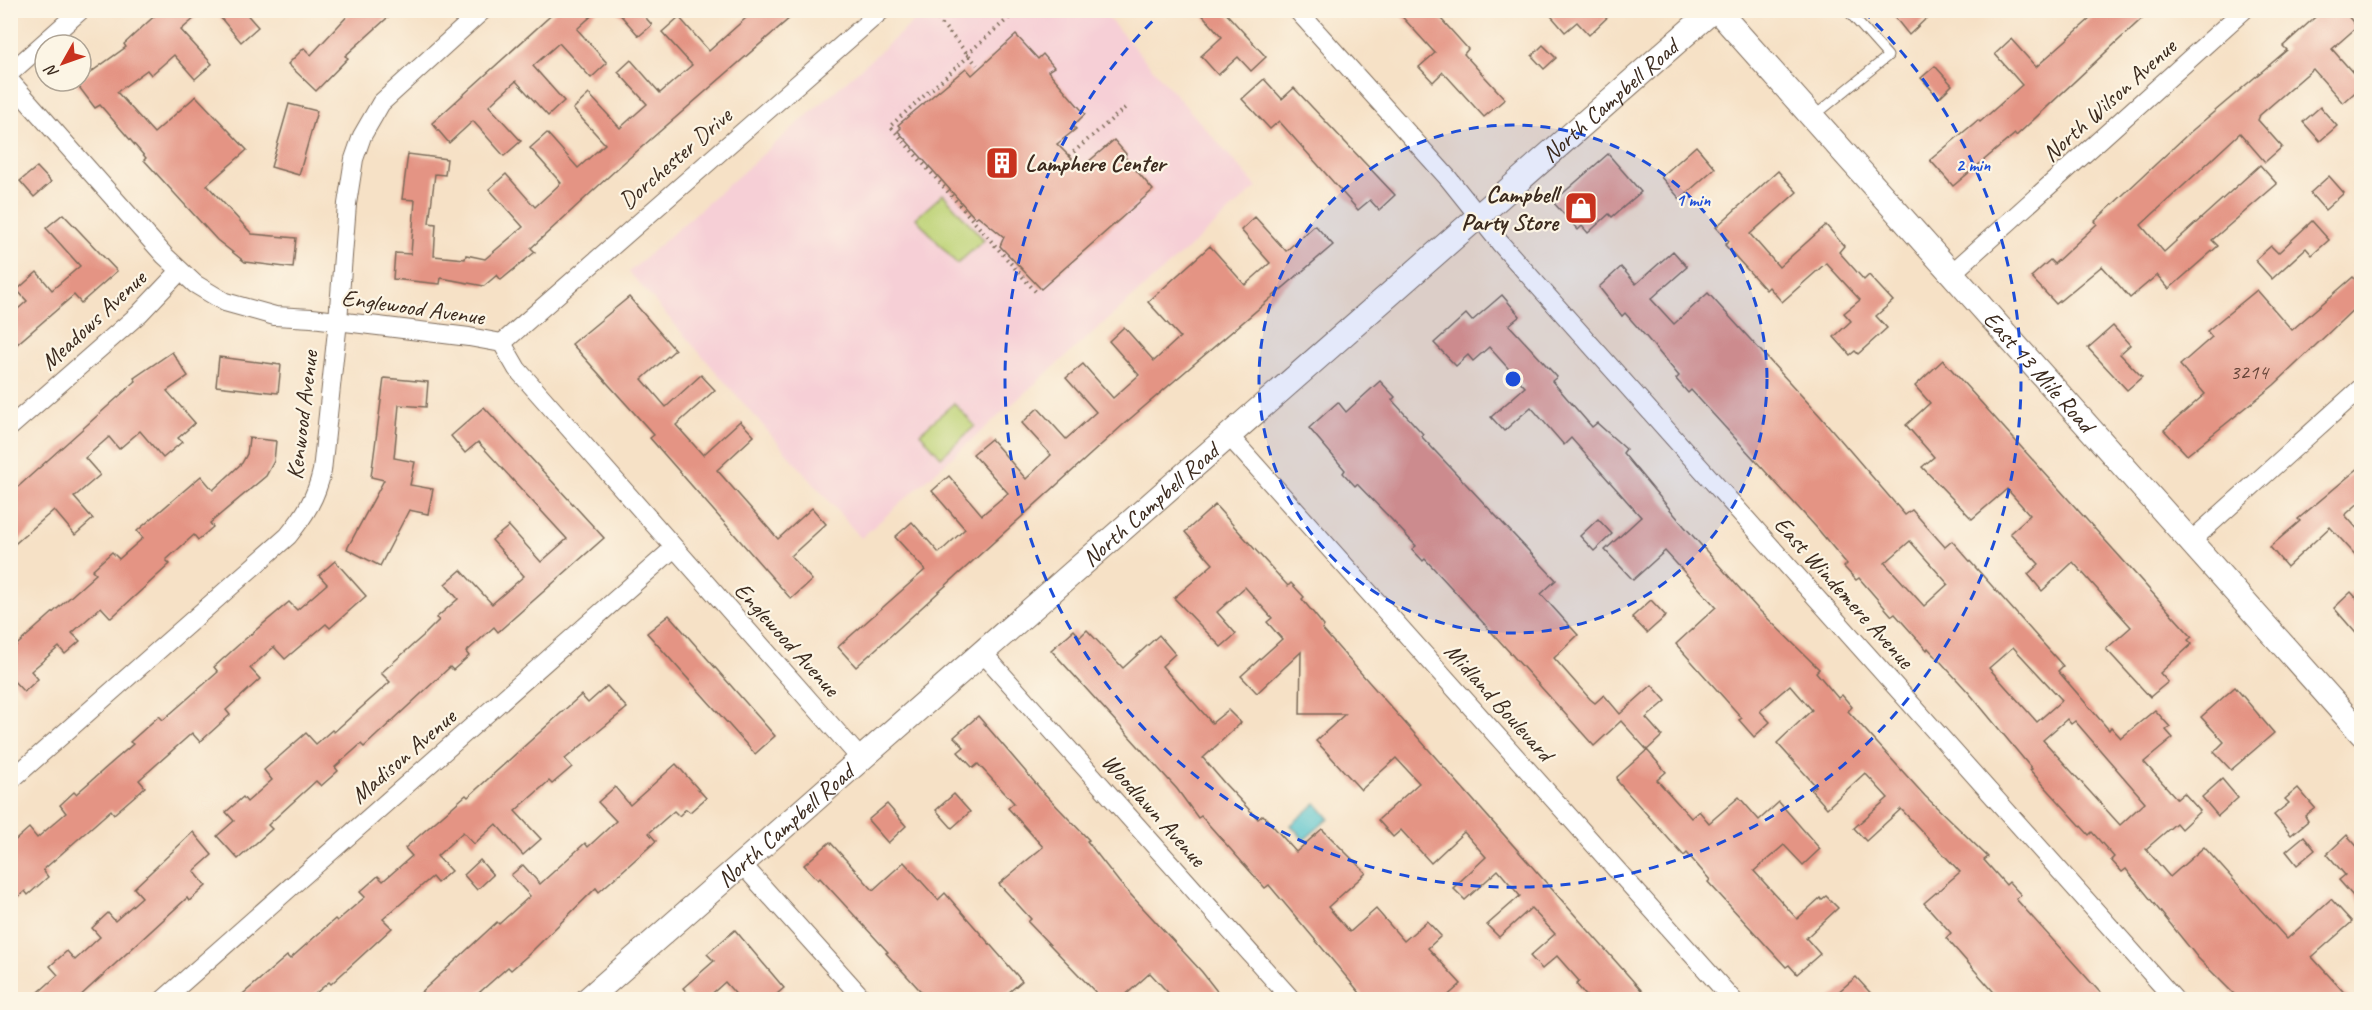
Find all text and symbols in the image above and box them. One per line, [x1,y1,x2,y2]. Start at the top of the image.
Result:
street label: North Campbell Road [1535,30,1687,169]
street label: North Wilson Avenue [2036,30,2184,168]
north arrow [33,33,93,93]
text: N [39,59,63,82]
street label: Dorchester Drive [612,99,739,215]
building icon: Lamphere Center [984,145,1020,181]
place label: Lamphere Center [1025,148,1168,178]
text: 2 min [1956,154,1991,176]
place label: Campbell Party Store [1461,179,1563,237]
text: 1 min [1676,189,1711,211]
shop icon: Campbell Party Store [1563,190,1599,226]
street label: Meadows Avenue [34,262,154,377]
street label: Englewood Avenue [340,282,488,332]
street label: East 13 Mile Road [1977,304,2103,441]
street label: Kenwood Avenue [279,347,325,481]
house number: 3214 [2230,359,2270,385]
centre of rings [1503,369,1523,389]
street label: North Campbell Road [1076,434,1228,573]
street label: East Windemere Avenue [1768,510,1922,676]
street label: Englewood Avenue [728,576,848,704]
street label: Midland Boulevard [1438,637,1562,770]
street label: Madison Avenue [344,701,464,810]
street label: Woodlawn Avenue [1095,747,1214,874]
street label: North Campbell Road [711,755,863,894]

